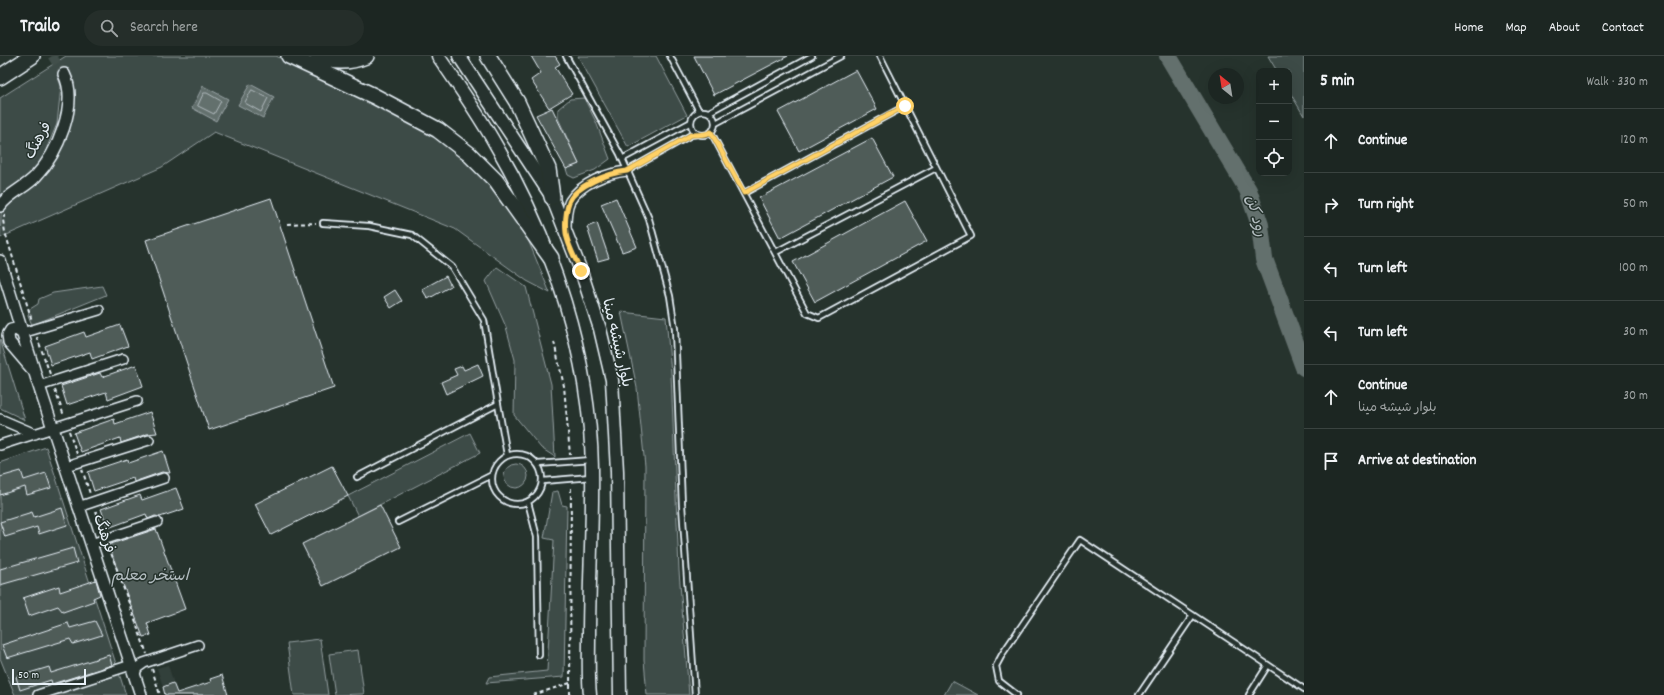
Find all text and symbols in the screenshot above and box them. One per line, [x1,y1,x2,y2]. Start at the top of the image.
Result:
search box [84,10,364,46]
text: Trailo [20,14,60,41]
icon: search [98,17,120,39]
text: Search here [130,17,198,39]
text: Home [1454,18,1483,38]
text: Map [1505,18,1527,38]
text: About [1549,18,1580,38]
text: Contact [1602,18,1644,38]
north arrow [1208,68,1244,104]
map controls [1256,68,1292,176]
button: + [1256,68,1292,104]
text: 5 min [1320,70,1354,94]
text: Walk · 330 m [1587,73,1648,92]
route start [896,97,914,115]
button: − [1256,104,1292,140]
street label: فرهنگ [20,118,58,164]
icon: ahead [1320,130,1342,152]
text: Continue [1358,130,1407,152]
text: 120 m [1620,131,1648,150]
button: locate [1256,140,1292,176]
water label: رود کن [1238,193,1272,239]
icon: right [1320,194,1342,216]
text: Turn right [1358,194,1414,216]
text: 50 m [1623,195,1648,214]
icon: left [1320,258,1342,280]
text: Turn left [1358,258,1407,280]
text: 100 m [1619,259,1648,278]
route end [572,262,590,280]
street label: بلوار شیشه مینا [595,296,637,390]
icon: left [1320,322,1342,344]
text: Turn left [1358,322,1407,344]
text: 30 m [1623,323,1648,342]
text: Continue [1358,375,1407,397]
icon: ahead [1320,386,1342,408]
text: 30 m [1623,387,1648,406]
text: بلوار شیشه مینا [1358,399,1437,418]
icon: arrive [1320,450,1342,472]
text: Arrive at destination [1358,450,1476,472]
street label: فرهنگ [86,512,120,556]
water label: استخر معلم [111,565,191,588]
scale bar [12,667,86,686]
text: 50 m [18,668,39,684]

